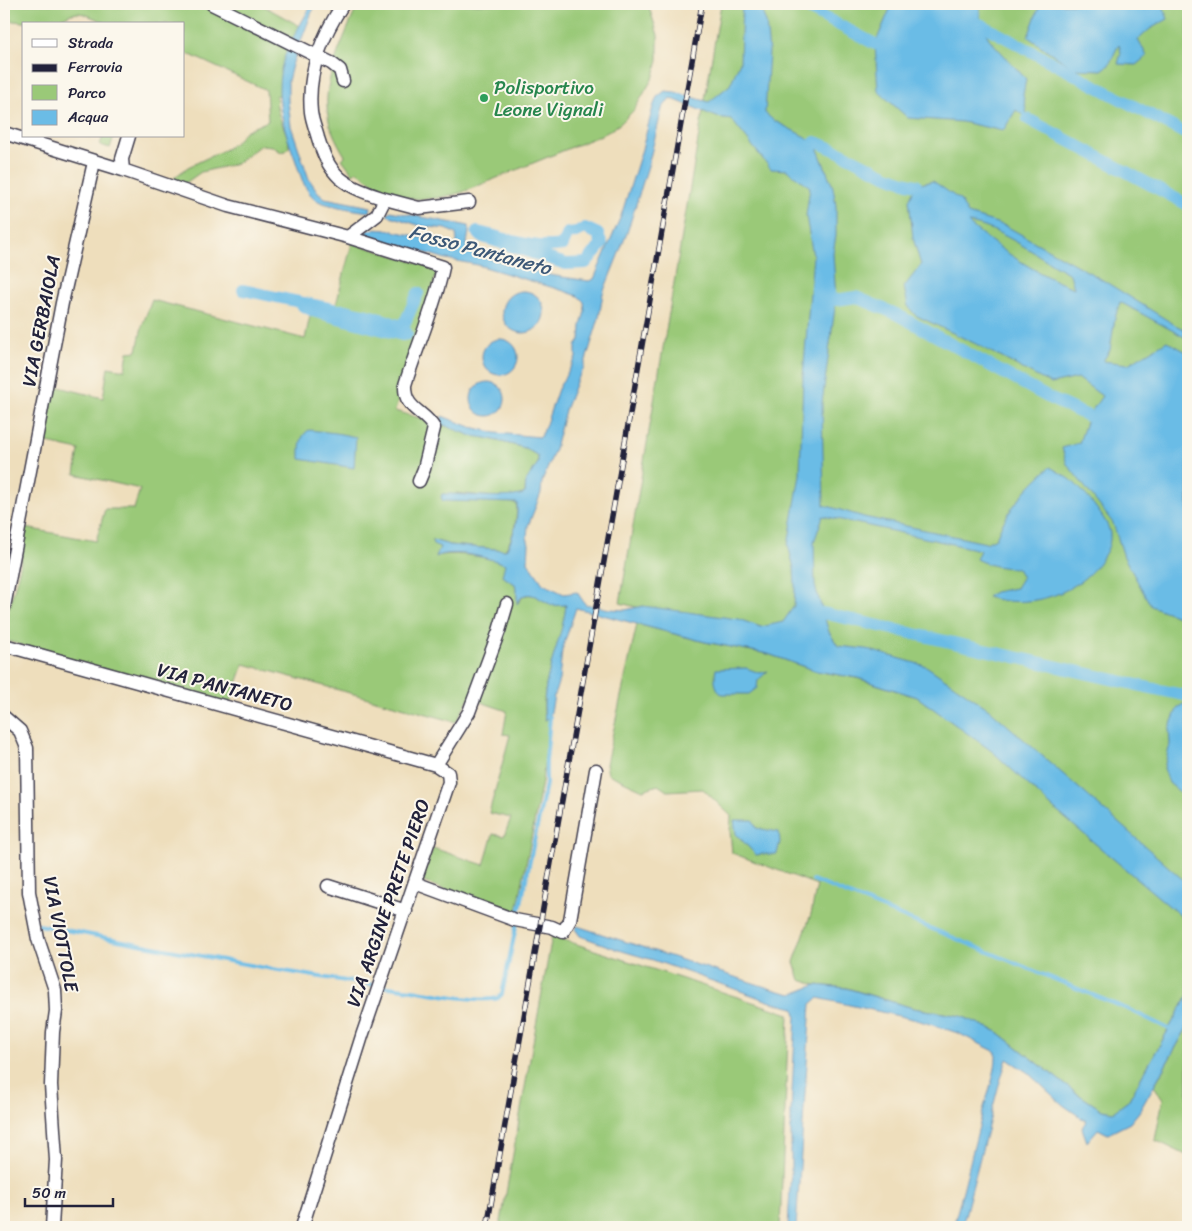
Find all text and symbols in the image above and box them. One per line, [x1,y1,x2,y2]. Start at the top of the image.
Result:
legend [22,22,185,138]
text: Strada [68,30,114,56]
text: Ferrovia [68,54,123,80]
place label: Polisportivo Leone Vignali [494,71,604,126]
text: Parco [68,80,106,106]
marker: Polisportivo Leone Vignali [478,92,490,104]
text: Acqua [67,104,109,130]
water label: Fosso Pantaneto [405,214,556,286]
street label: VIA GERBAIOLA [12,252,70,390]
street label: VIA PANTANETO [153,653,297,721]
street label: VIA ARGINE PRETE PIERO [337,794,439,1012]
street label: VIA VIOTTOLE [34,873,89,996]
scale bar [25,1176,112,1208]
text: 50 m [32,1180,67,1206]

